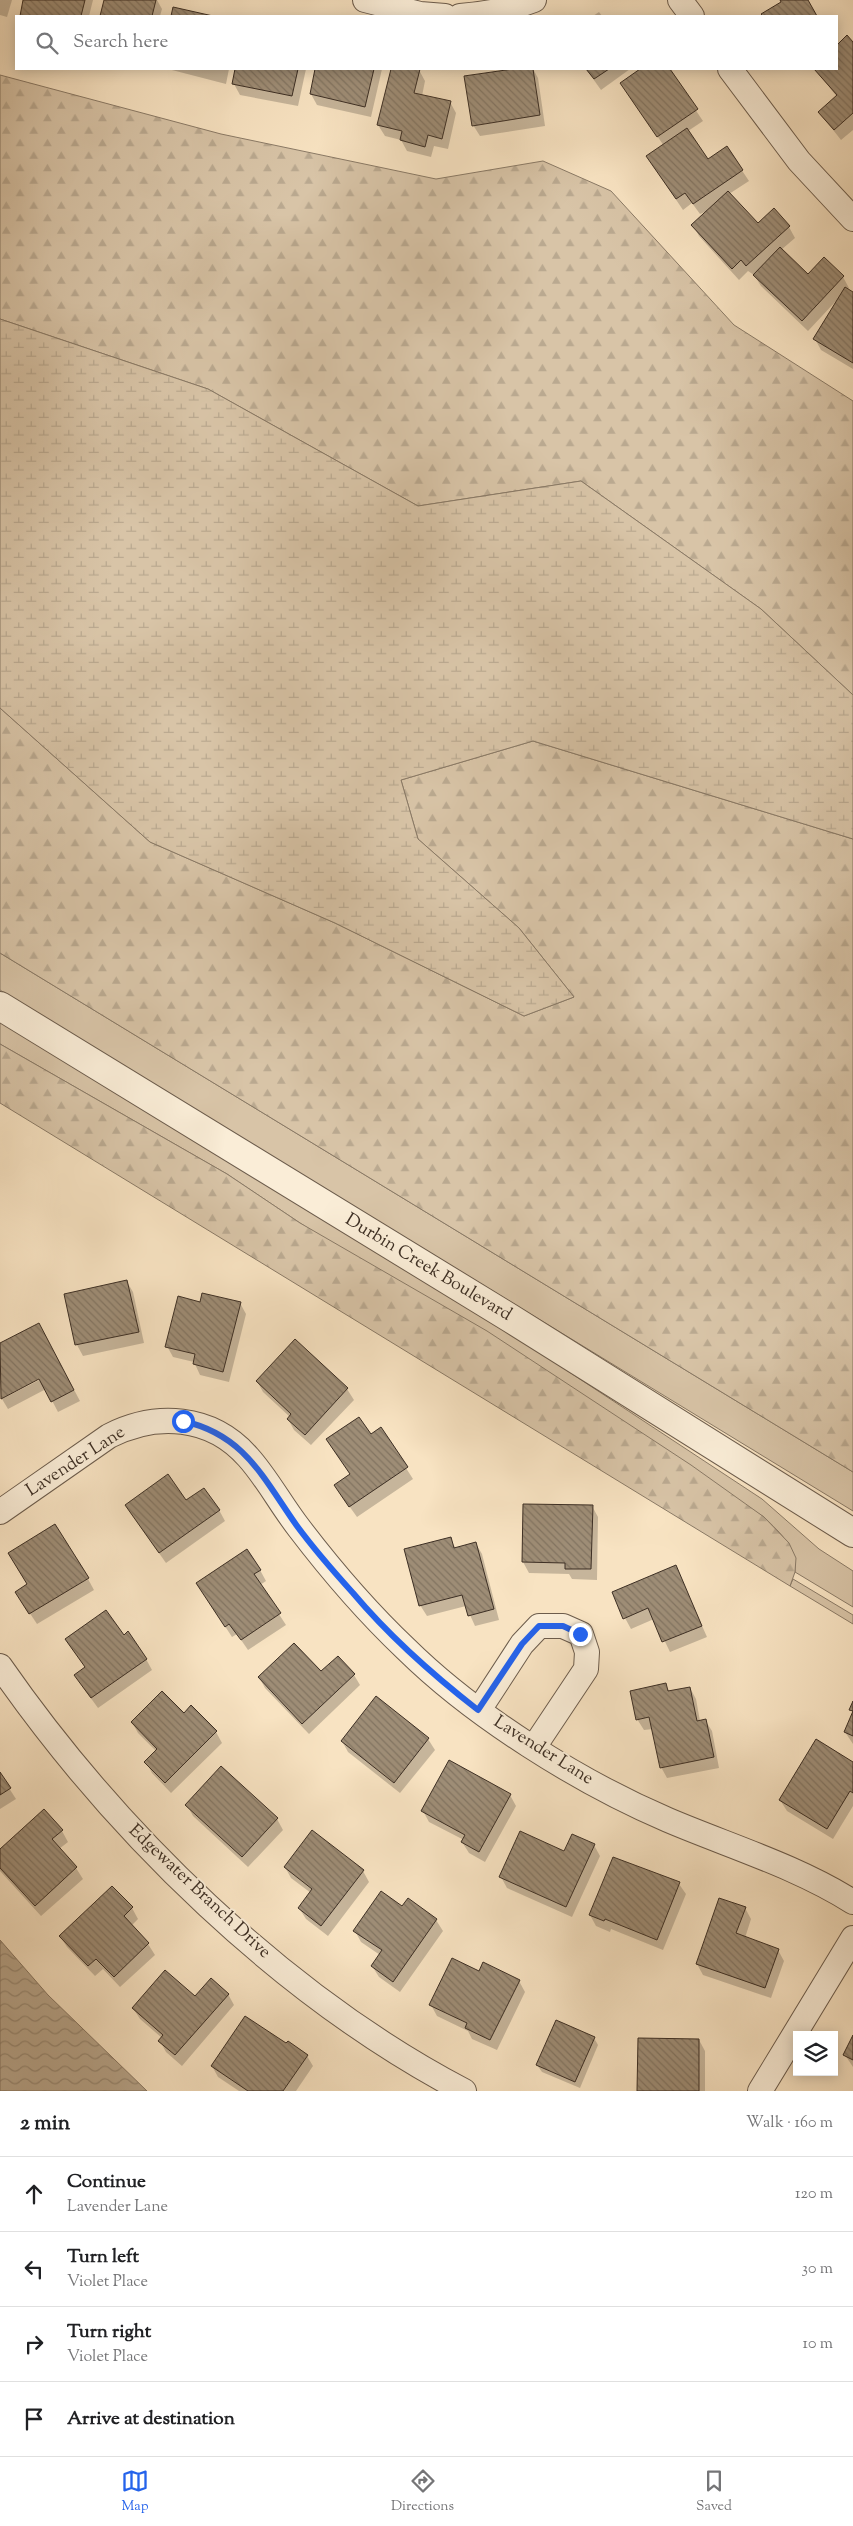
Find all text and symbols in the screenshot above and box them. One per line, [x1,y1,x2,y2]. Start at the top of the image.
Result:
search box [15,15,838,70]
icon: search [33,29,61,57]
text: Search here [73,29,168,56]
street label: Durbin Creek Boulevard [340,1208,516,1328]
route start [172,1410,195,1433]
street label: Lavender Lane [21,1420,131,1504]
route end [569,1623,592,1646]
street label: Lavender Lane [488,1710,598,1792]
street label: Edgewater Branch Drive [122,1819,276,1965]
map controls [793,2031,838,2076]
button: layers [793,2031,838,2076]
text: 2 min [20,2109,70,2139]
text: Walk · 160 m [746,2112,833,2135]
text: Continue [67,2169,146,2196]
icon: ahead [20,2180,48,2208]
text: 120 m [795,2183,833,2206]
text: Lavender Lane [67,2196,168,2219]
text: Turn left [67,2244,139,2271]
icon: left [20,2255,48,2283]
text: 30 m [802,2258,833,2281]
text: Violet Place [67,2271,148,2294]
text: Turn right [67,2319,151,2346]
icon: right [20,2330,48,2358]
text: 10 m [803,2333,833,2356]
text: Violet Place [67,2346,148,2369]
icon: arrive [20,2405,48,2433]
text: Arrive at destination [67,2406,235,2433]
tab: Map [121,2467,149,2517]
tab: Directions [391,2467,454,2517]
tab: Saved [696,2467,732,2517]

